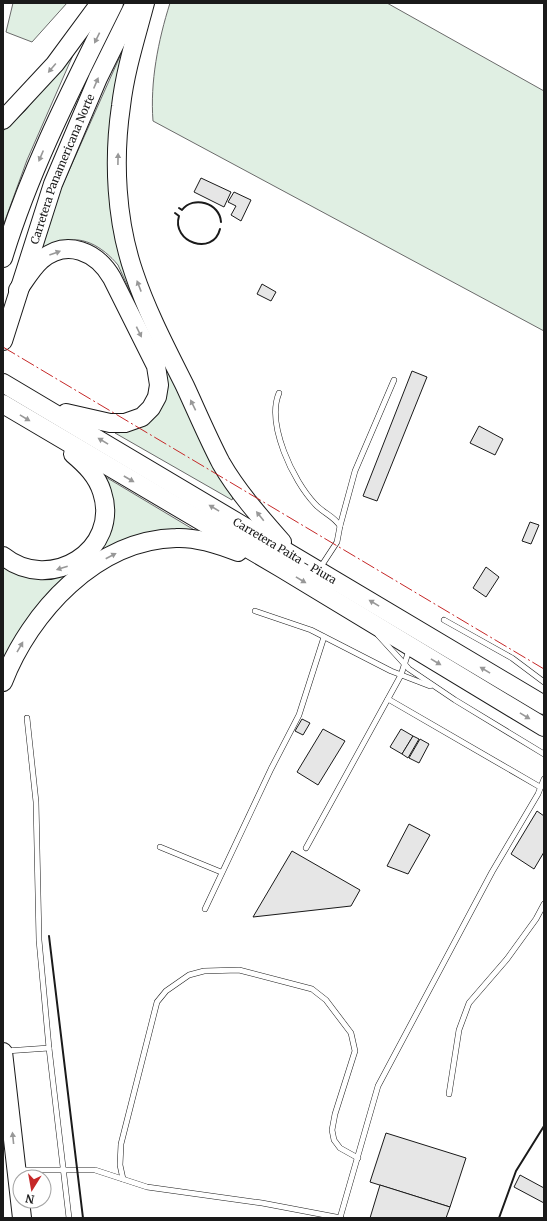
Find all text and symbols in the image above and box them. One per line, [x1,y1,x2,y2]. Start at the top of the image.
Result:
one-way arrow [94,32,100,44]
one-way arrow [47,62,56,73]
one-way arrow [93,77,99,89]
street label: Carretera Panamericana Norte [27,92,98,246]
one-way arrow [38,150,44,162]
one-way arrow [114,153,121,165]
one-way arrow [49,250,61,256]
one-way arrow [136,280,142,292]
one-way arrow [136,326,142,338]
one-way arrow [190,399,196,410]
one-way arrow [19,414,31,421]
one-way arrow [97,438,109,445]
one-way arrow [123,475,135,482]
one-way arrow [208,504,220,511]
one-way arrow [255,510,264,521]
street label: Carretera Paita - Piura [231,515,339,587]
one-way arrow [105,553,117,560]
one-way arrow [55,565,67,571]
one-way arrow [296,576,306,584]
one-way arrow [368,600,380,607]
one-way arrow [16,641,23,653]
one-way arrow [430,658,442,665]
one-way arrow [479,667,491,674]
one-way arrow [519,712,531,719]
one-way arrow [9,1131,16,1144]
north arrow [12,1169,52,1209]
text: N [24,1191,36,1207]

